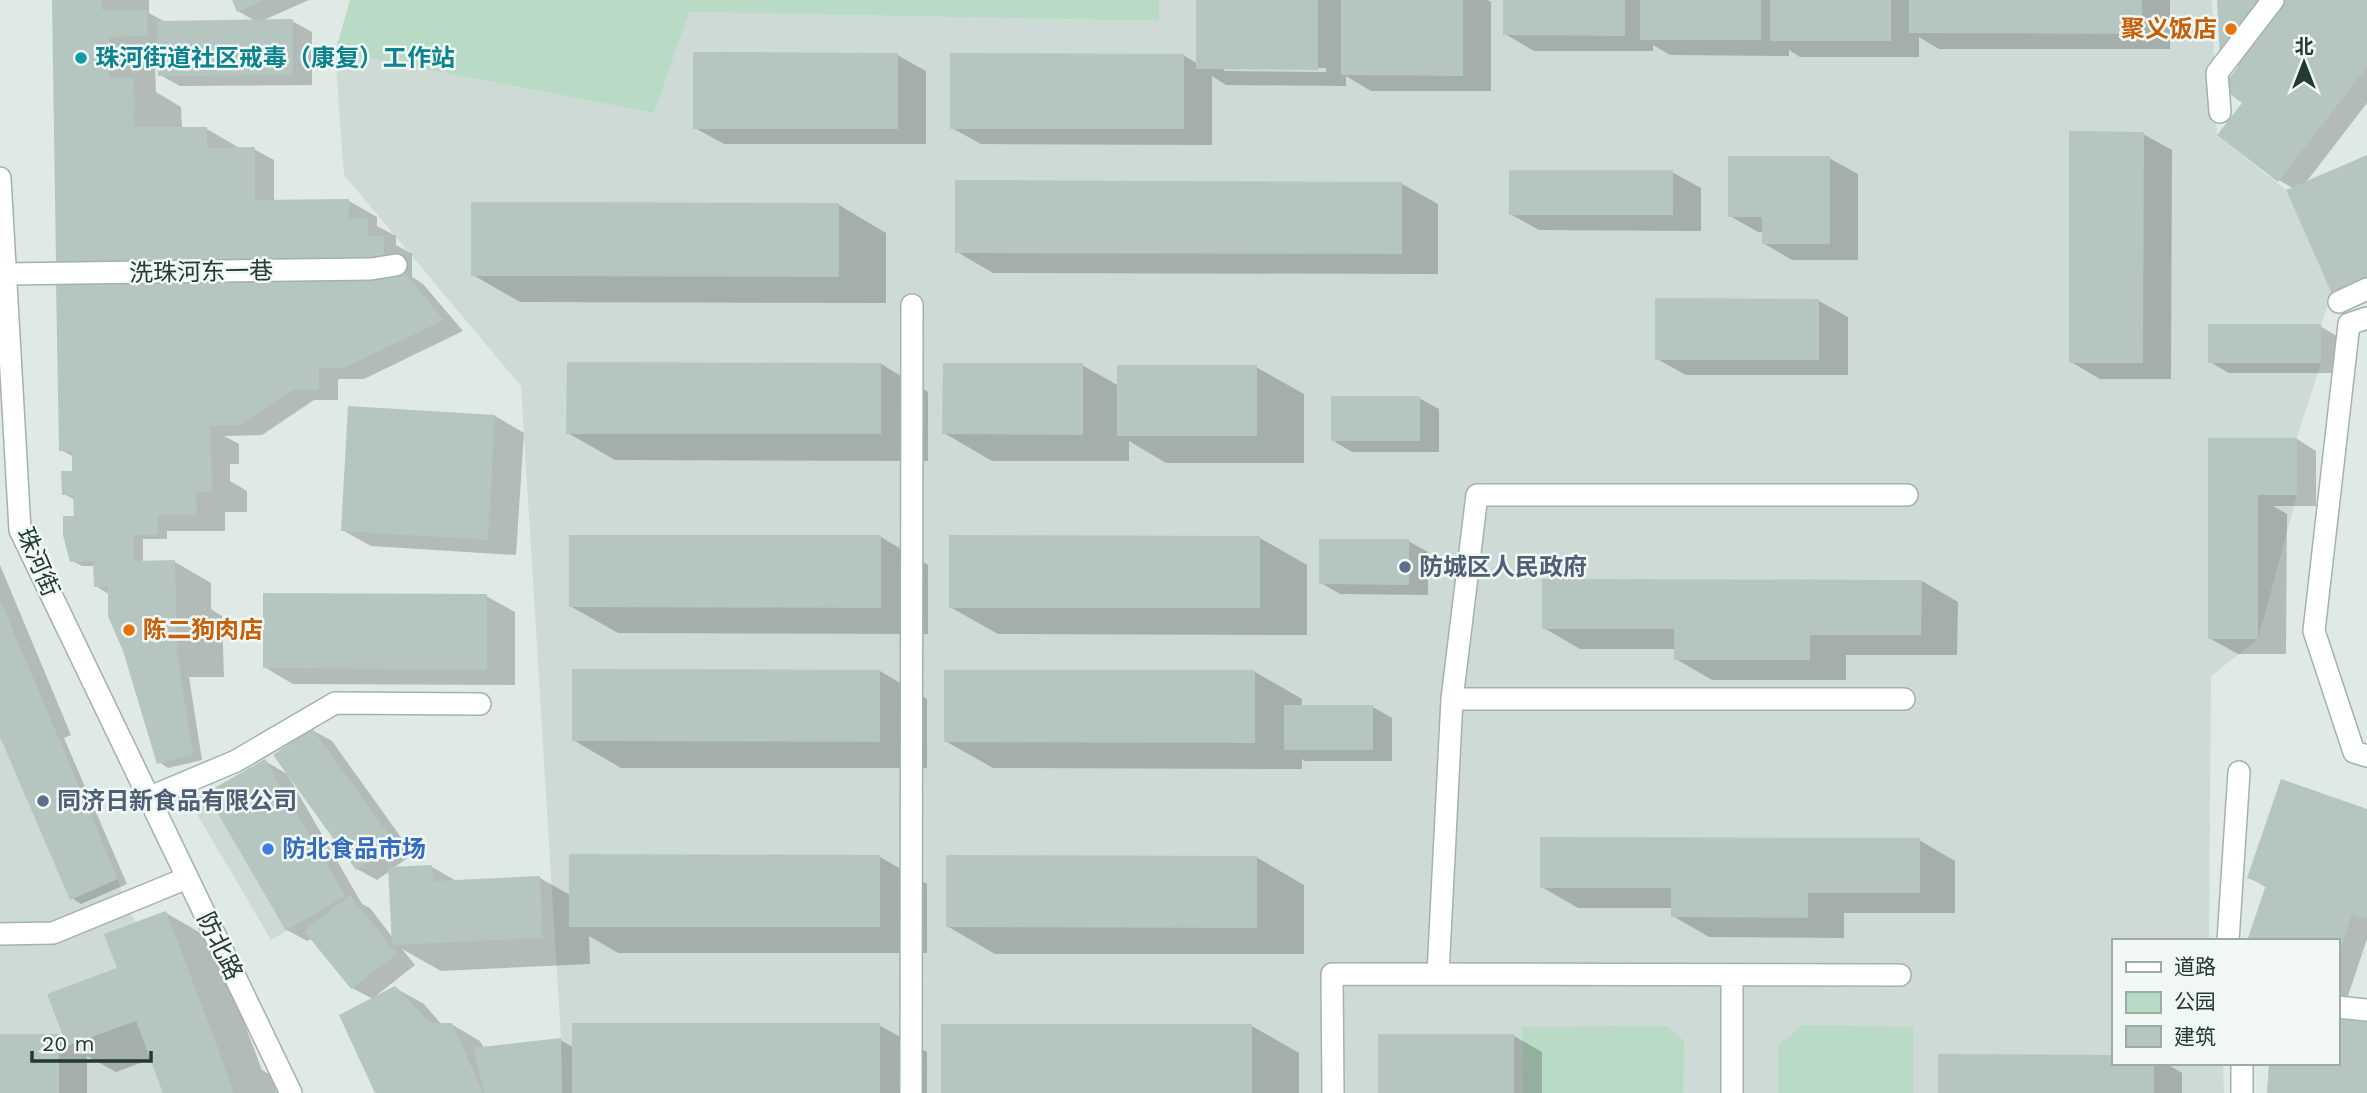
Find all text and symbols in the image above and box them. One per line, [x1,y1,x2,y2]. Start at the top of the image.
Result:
place label: 聚义饭店 [2121,15,2217,43]
marker: 聚义饭店 [2223,21,2239,37]
north arrow [2269,28,2339,98]
text: 北 [2294,35,2314,58]
place label: 珠河街道社区戒毒（康复）工作站 [95,44,455,72]
marker: 珠河街道社区戒毒（康复）工作站 [73,50,89,66]
street label: 洗珠河东一巷 [129,257,273,287]
street label: 珠河街 [11,523,65,601]
place label: 防城区人民政府 [1419,553,1587,581]
marker: 防城区人民政府 [1397,559,1413,575]
place label: 陈二狗肉店 [143,616,263,644]
marker: 陈二狗肉店 [121,622,137,638]
place label: 同济日新食品有限公司 [57,787,297,815]
marker: 同济日新食品有限公司 [35,793,51,809]
place label: 防北食品市场 [282,835,426,863]
marker: 防北食品市场 [260,841,276,857]
street label: 防北路 [192,908,248,984]
legend [2112,939,2339,1065]
text: 道路 [2174,954,2216,979]
text: 公园 [2174,989,2216,1014]
scale bar [32,1020,150,1064]
text: 建筑 [2174,1024,2216,1049]
text: 20 m [42,1031,94,1056]

